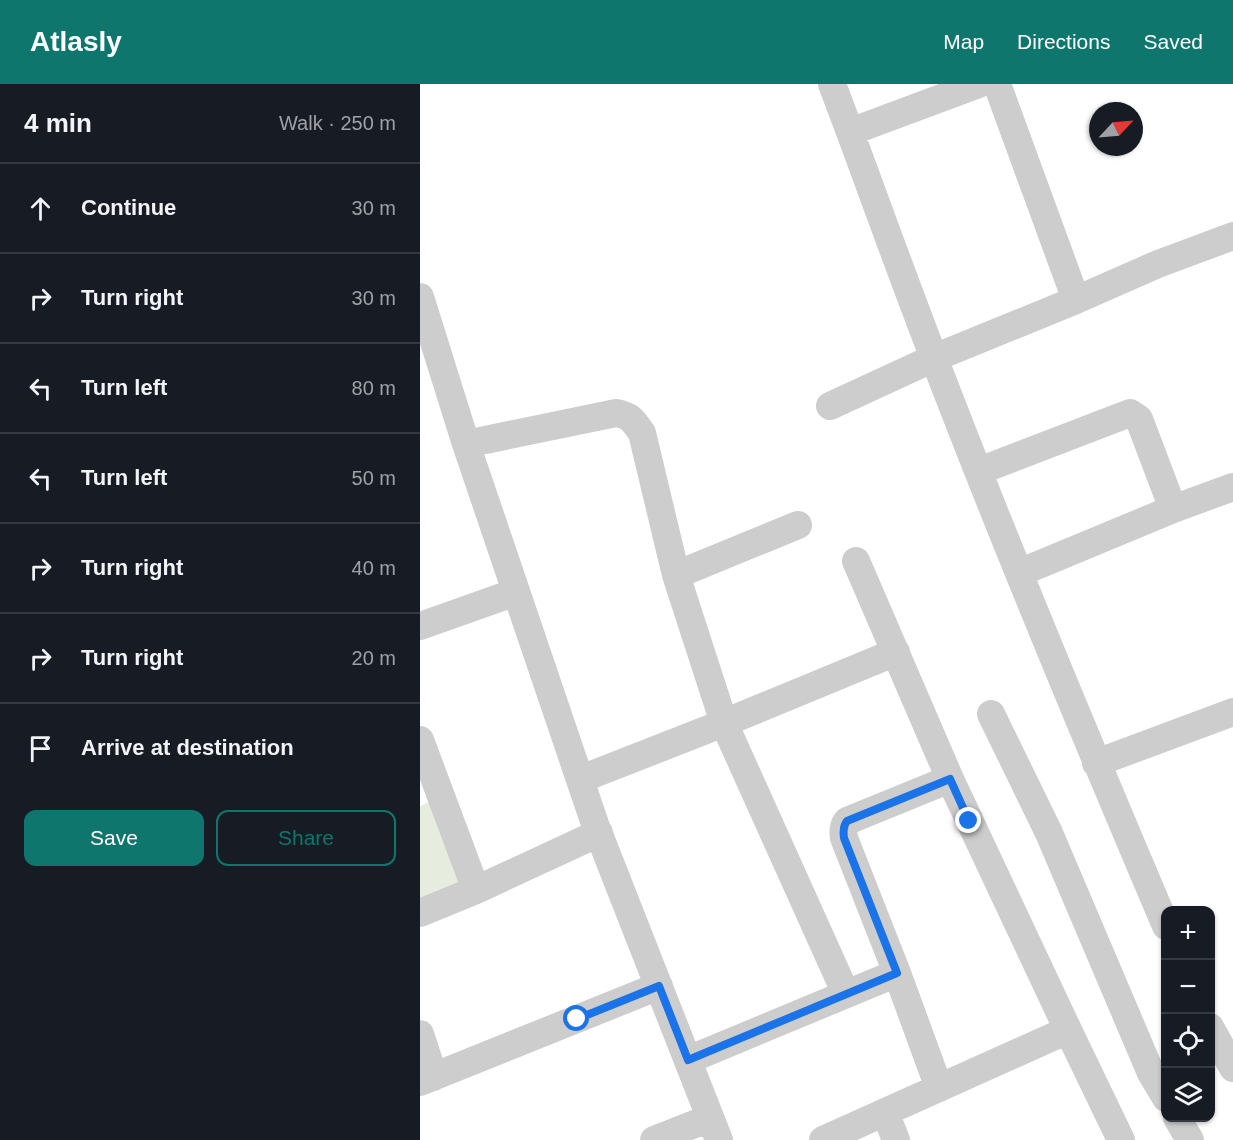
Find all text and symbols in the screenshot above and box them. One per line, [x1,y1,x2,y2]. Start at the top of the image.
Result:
text: Atlasly [30,26,122,57]
text: Map [943,30,984,53]
text: Directions [1017,30,1110,53]
text: Saved [1143,30,1203,53]
north arrow [1089,102,1143,156]
text: 4 min [24,108,92,138]
text: Walk · 250 m [279,112,396,134]
icon: ahead [24,192,57,225]
text: Continue [81,195,176,220]
text: 30 m [352,197,396,219]
icon: right [24,282,57,315]
text: Turn right [81,285,183,310]
text: 30 m [352,287,396,309]
icon: left [24,372,57,405]
text: Turn left [81,375,167,400]
text: 80 m [352,377,396,399]
icon: left [24,462,57,495]
text: Turn left [81,465,167,490]
text: 50 m [352,467,396,489]
icon: right [24,552,57,585]
text: Turn right [81,555,183,580]
text: 40 m [352,557,396,579]
icon: right [24,642,57,675]
text: Turn right [81,645,183,670]
text: 20 m [352,647,396,669]
icon: arrive [24,732,57,765]
text: Arrive at destination [81,735,294,760]
route end [955,807,981,833]
button: Save [24,810,204,866]
button: Share [216,810,396,866]
map controls [1161,906,1215,1122]
button: + [1161,906,1215,960]
button: − [1161,960,1215,1014]
route start [563,1005,589,1031]
button: locate [1161,1014,1215,1068]
button: layers [1161,1068,1215,1122]

